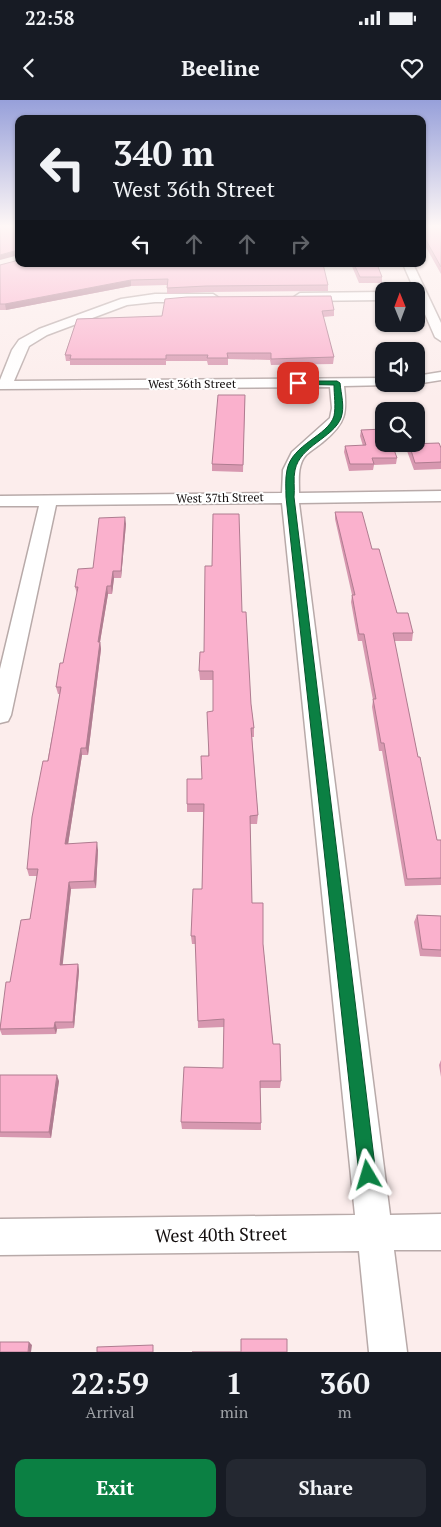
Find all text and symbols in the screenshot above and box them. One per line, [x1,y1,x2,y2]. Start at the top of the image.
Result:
text: 22:58 [25,5,74,30]
text: Beeline [181,53,260,82]
icon: back [15,54,43,82]
icon: heart [398,54,426,82]
text: 340 m [113,130,214,176]
icon: left [30,135,95,200]
text: West 36th Street [113,174,275,203]
icon: left [127,230,155,258]
icon: ahead [180,230,208,258]
icon: ahead [233,230,261,258]
icon: right [286,230,314,258]
north arrow [375,282,425,332]
map controls [375,282,425,452]
button: sound [375,342,425,392]
pin [277,362,319,404]
icon: arrive [284,369,312,397]
street label: West 36th Street [148,376,237,391]
button: search [375,402,425,452]
street label: West 37th Street [176,489,265,506]
position arrow [341,1148,393,1200]
street label: West 40th Street [155,1221,288,1247]
text: 22:59 [71,1363,149,1403]
text: 1 [226,1363,243,1403]
text: 360 [319,1363,370,1403]
text: Arrival [85,1401,135,1423]
text: min [220,1401,248,1423]
text: m [338,1401,351,1423]
button: Exit [15,1459,216,1517]
button: Share [226,1459,426,1517]

